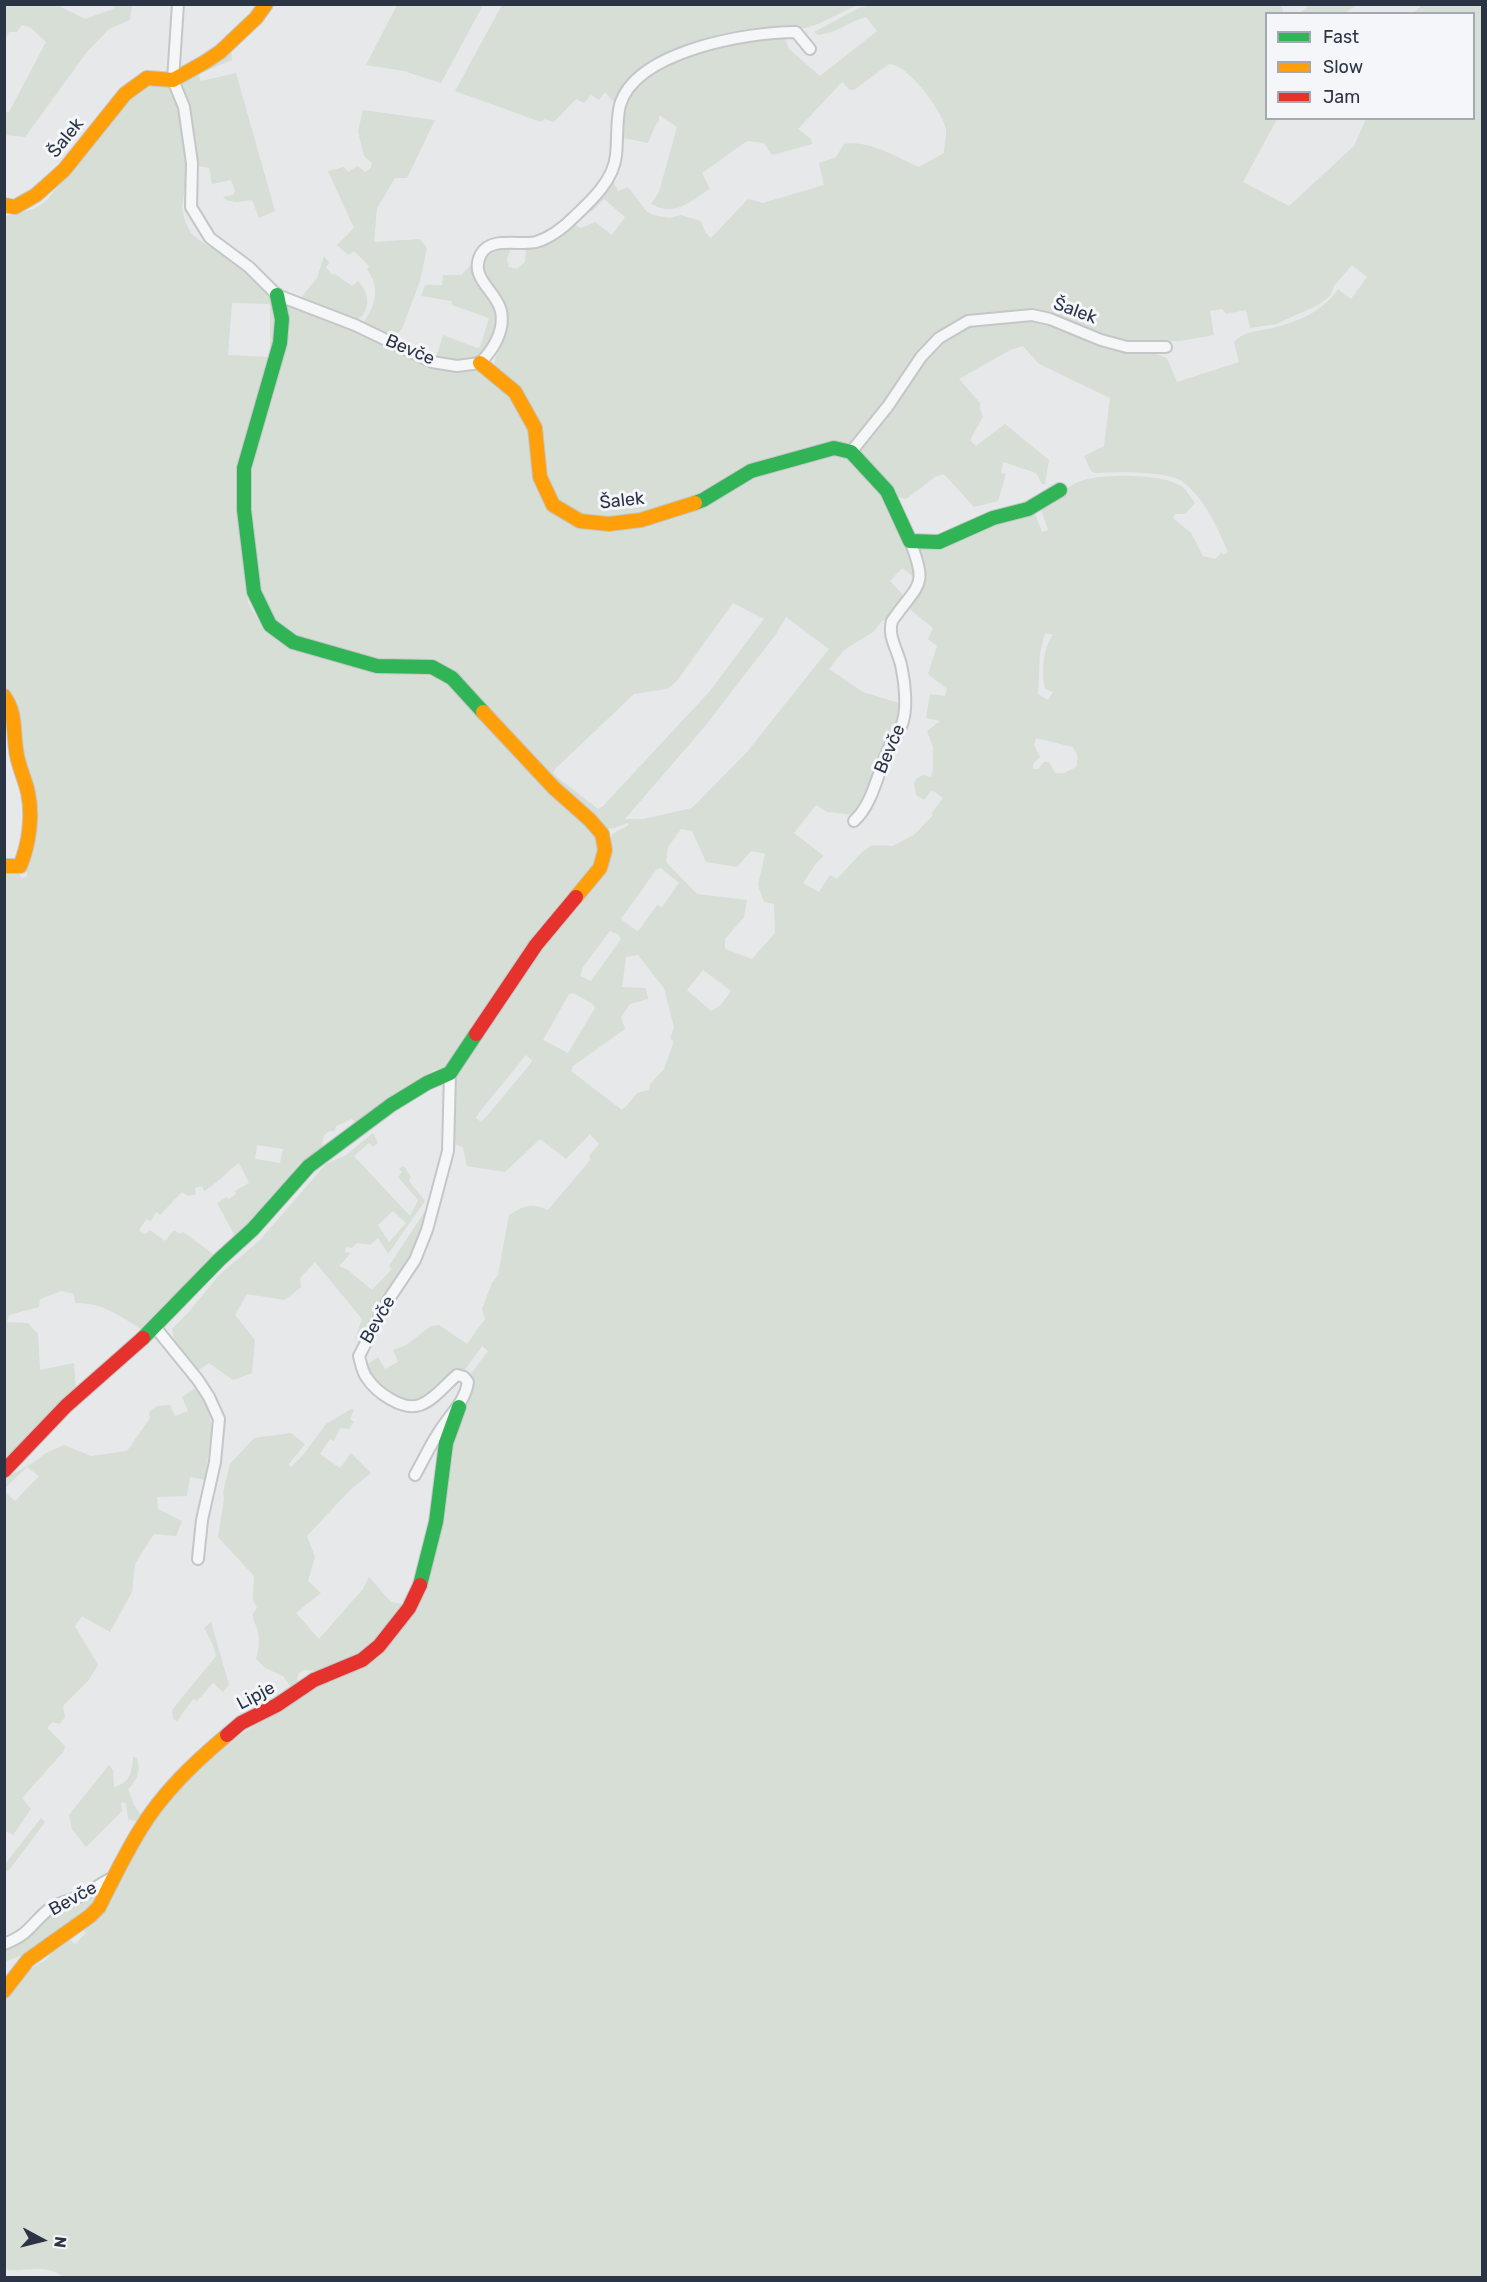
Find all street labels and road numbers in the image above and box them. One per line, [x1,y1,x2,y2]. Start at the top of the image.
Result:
street label: Šalek [43,114,89,162]
street label: Šalek [1050,293,1100,329]
street label: Bevče [382,330,438,370]
street label: Šalek [599,488,645,514]
street label: Bevče [870,721,910,777]
street label: Bevče [356,1292,400,1348]
street label: Lipje [233,1677,279,1715]
street label: Bevče [45,1877,101,1921]

